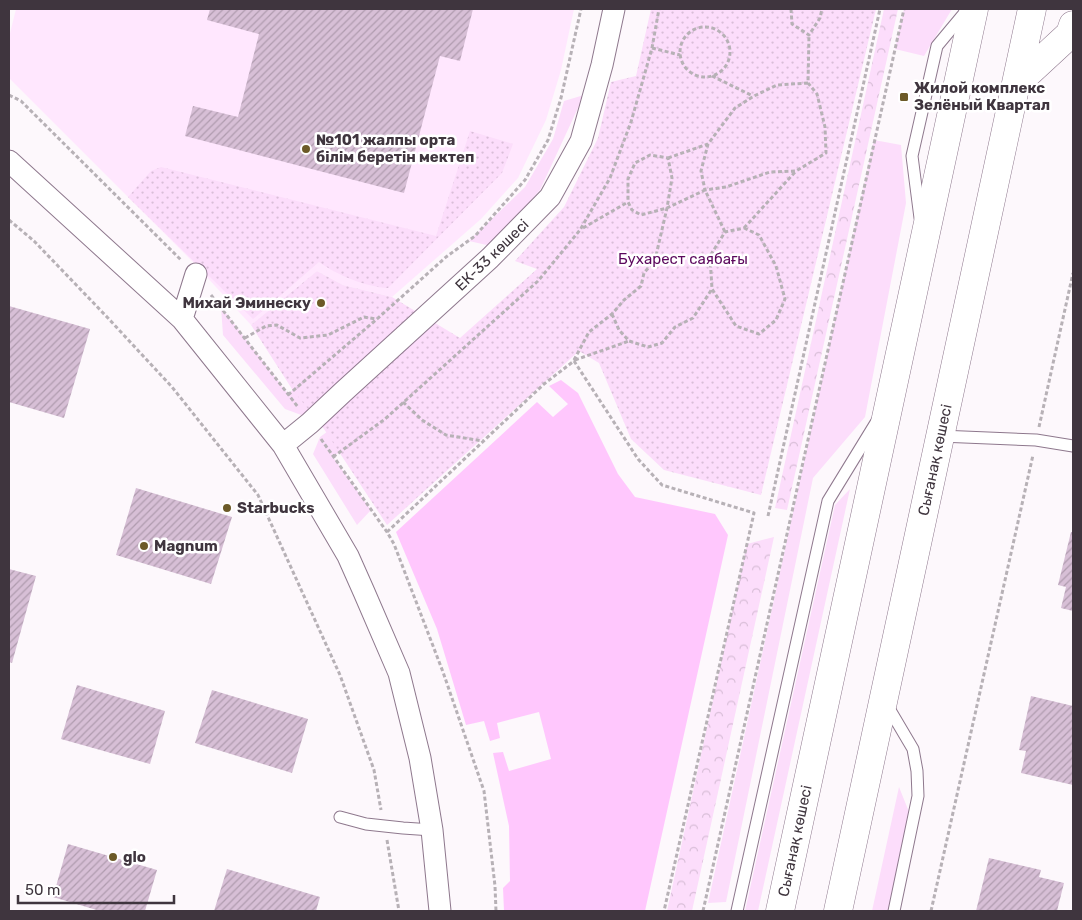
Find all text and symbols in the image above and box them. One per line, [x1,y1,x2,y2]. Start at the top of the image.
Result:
place label: Жилой комплекс Зелёный Квартал [914,79,1050,114]
marker: Жилой комплекс Зелёный Квартал [898,91,910,103]
place label: №101 жалпы орта білім беретін мектеп [316,131,474,166]
marker: №101 жалпы орта білім беретін мектеп [300,143,312,155]
street label: ЕК-33 көшесі [451,215,533,295]
park label: Бухарест саябағы [618,250,748,268]
place label: Михай Эминеску [182,294,311,312]
marker: Михай Эминеску [315,297,327,309]
street label: Сығанақ көшесі [914,403,956,517]
place label: Starbucks [237,499,314,517]
marker: Starbucks [221,502,233,514]
place label: Magnum [154,537,218,555]
marker: Magnum [138,540,150,552]
street label: Сығанақ көшесі [774,784,816,898]
place label: glo [123,848,146,866]
marker: glo [107,851,119,863]
scale bar [18,872,174,904]
text: 50 m [25,881,60,899]

